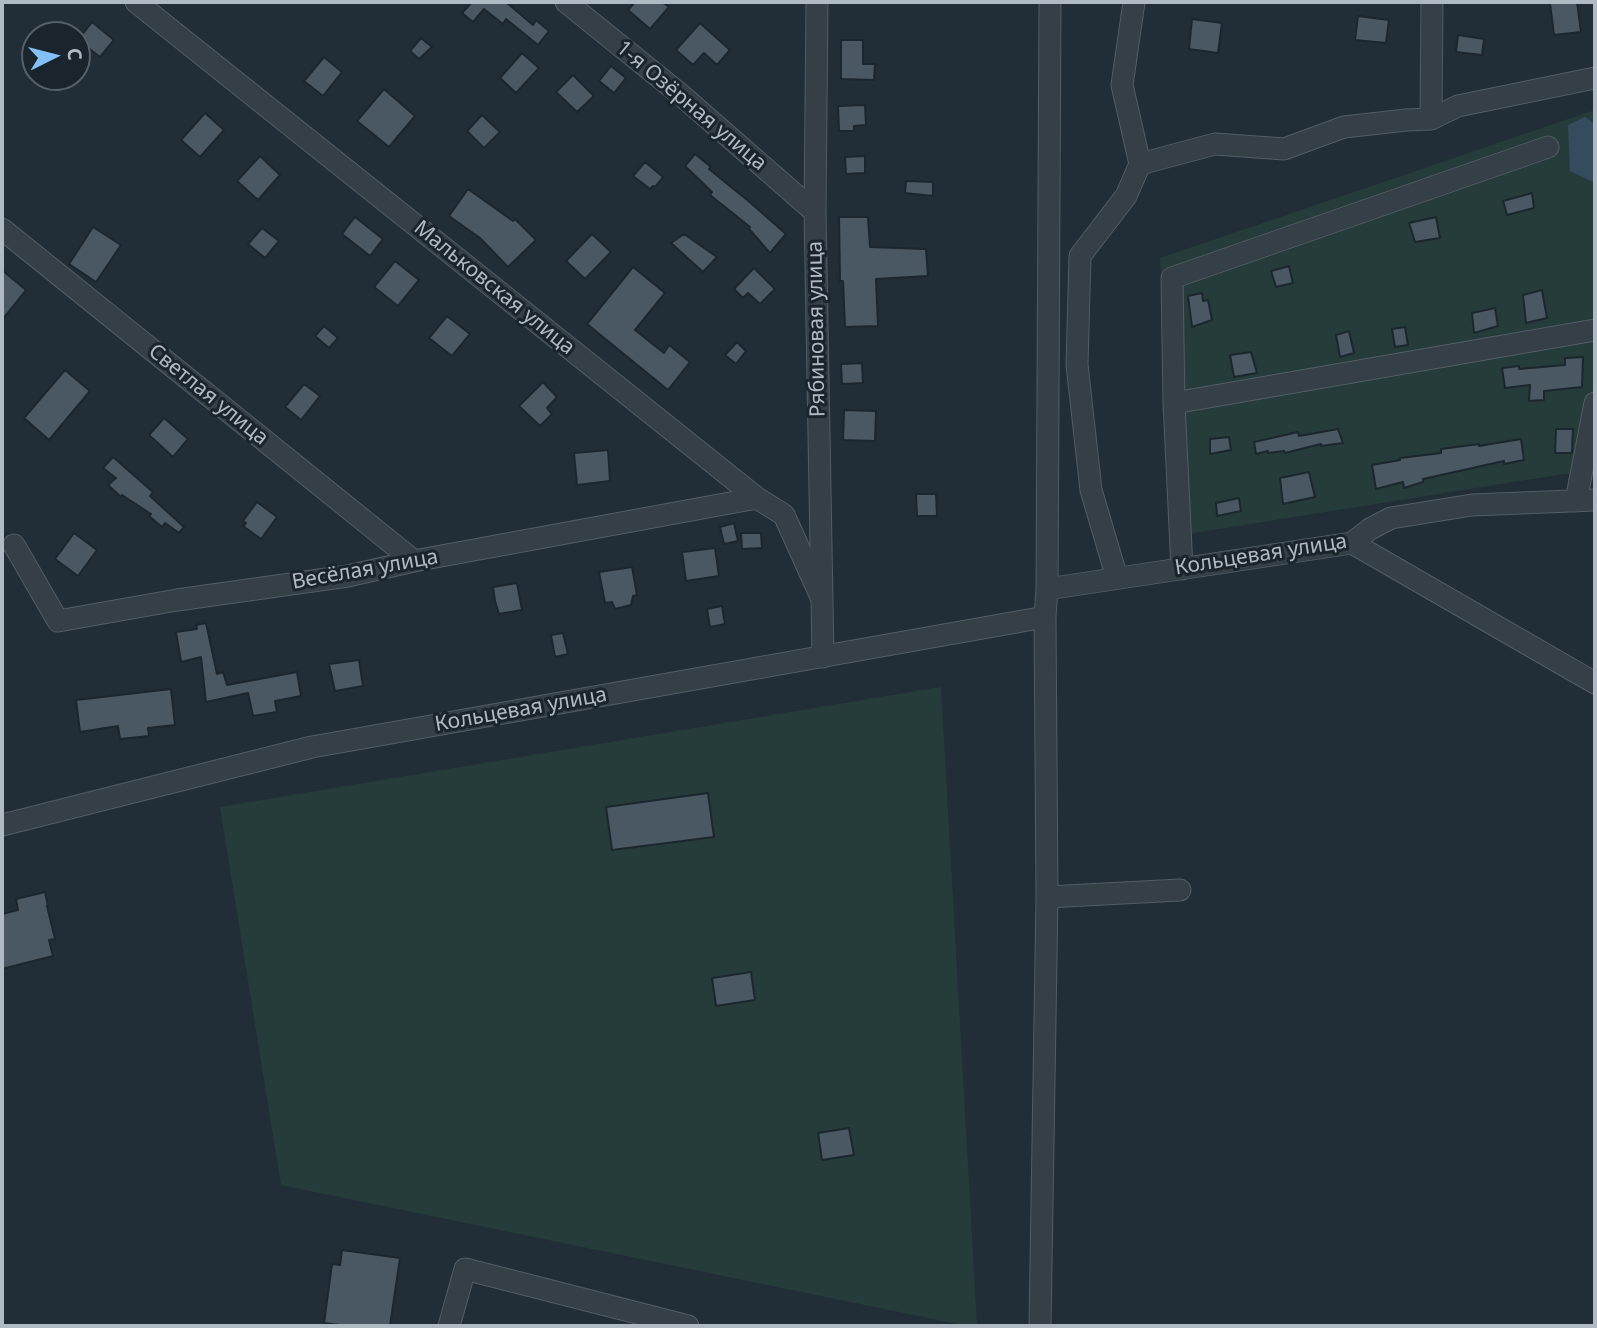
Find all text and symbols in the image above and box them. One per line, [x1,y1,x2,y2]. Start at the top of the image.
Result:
north arrow [21,21,91,91]
street label: 1-я Озёрная улица [611,36,771,176]
text: С [61,47,88,61]
street label: Мальковская улица [409,215,579,361]
street label: Рябиновая улица [803,241,831,417]
street label: Светлая улица [143,339,273,451]
street label: Кольцевая улица [1173,529,1349,581]
street label: Весёлая улица [290,545,440,595]
street label: Кольцевая улица [433,682,609,738]

